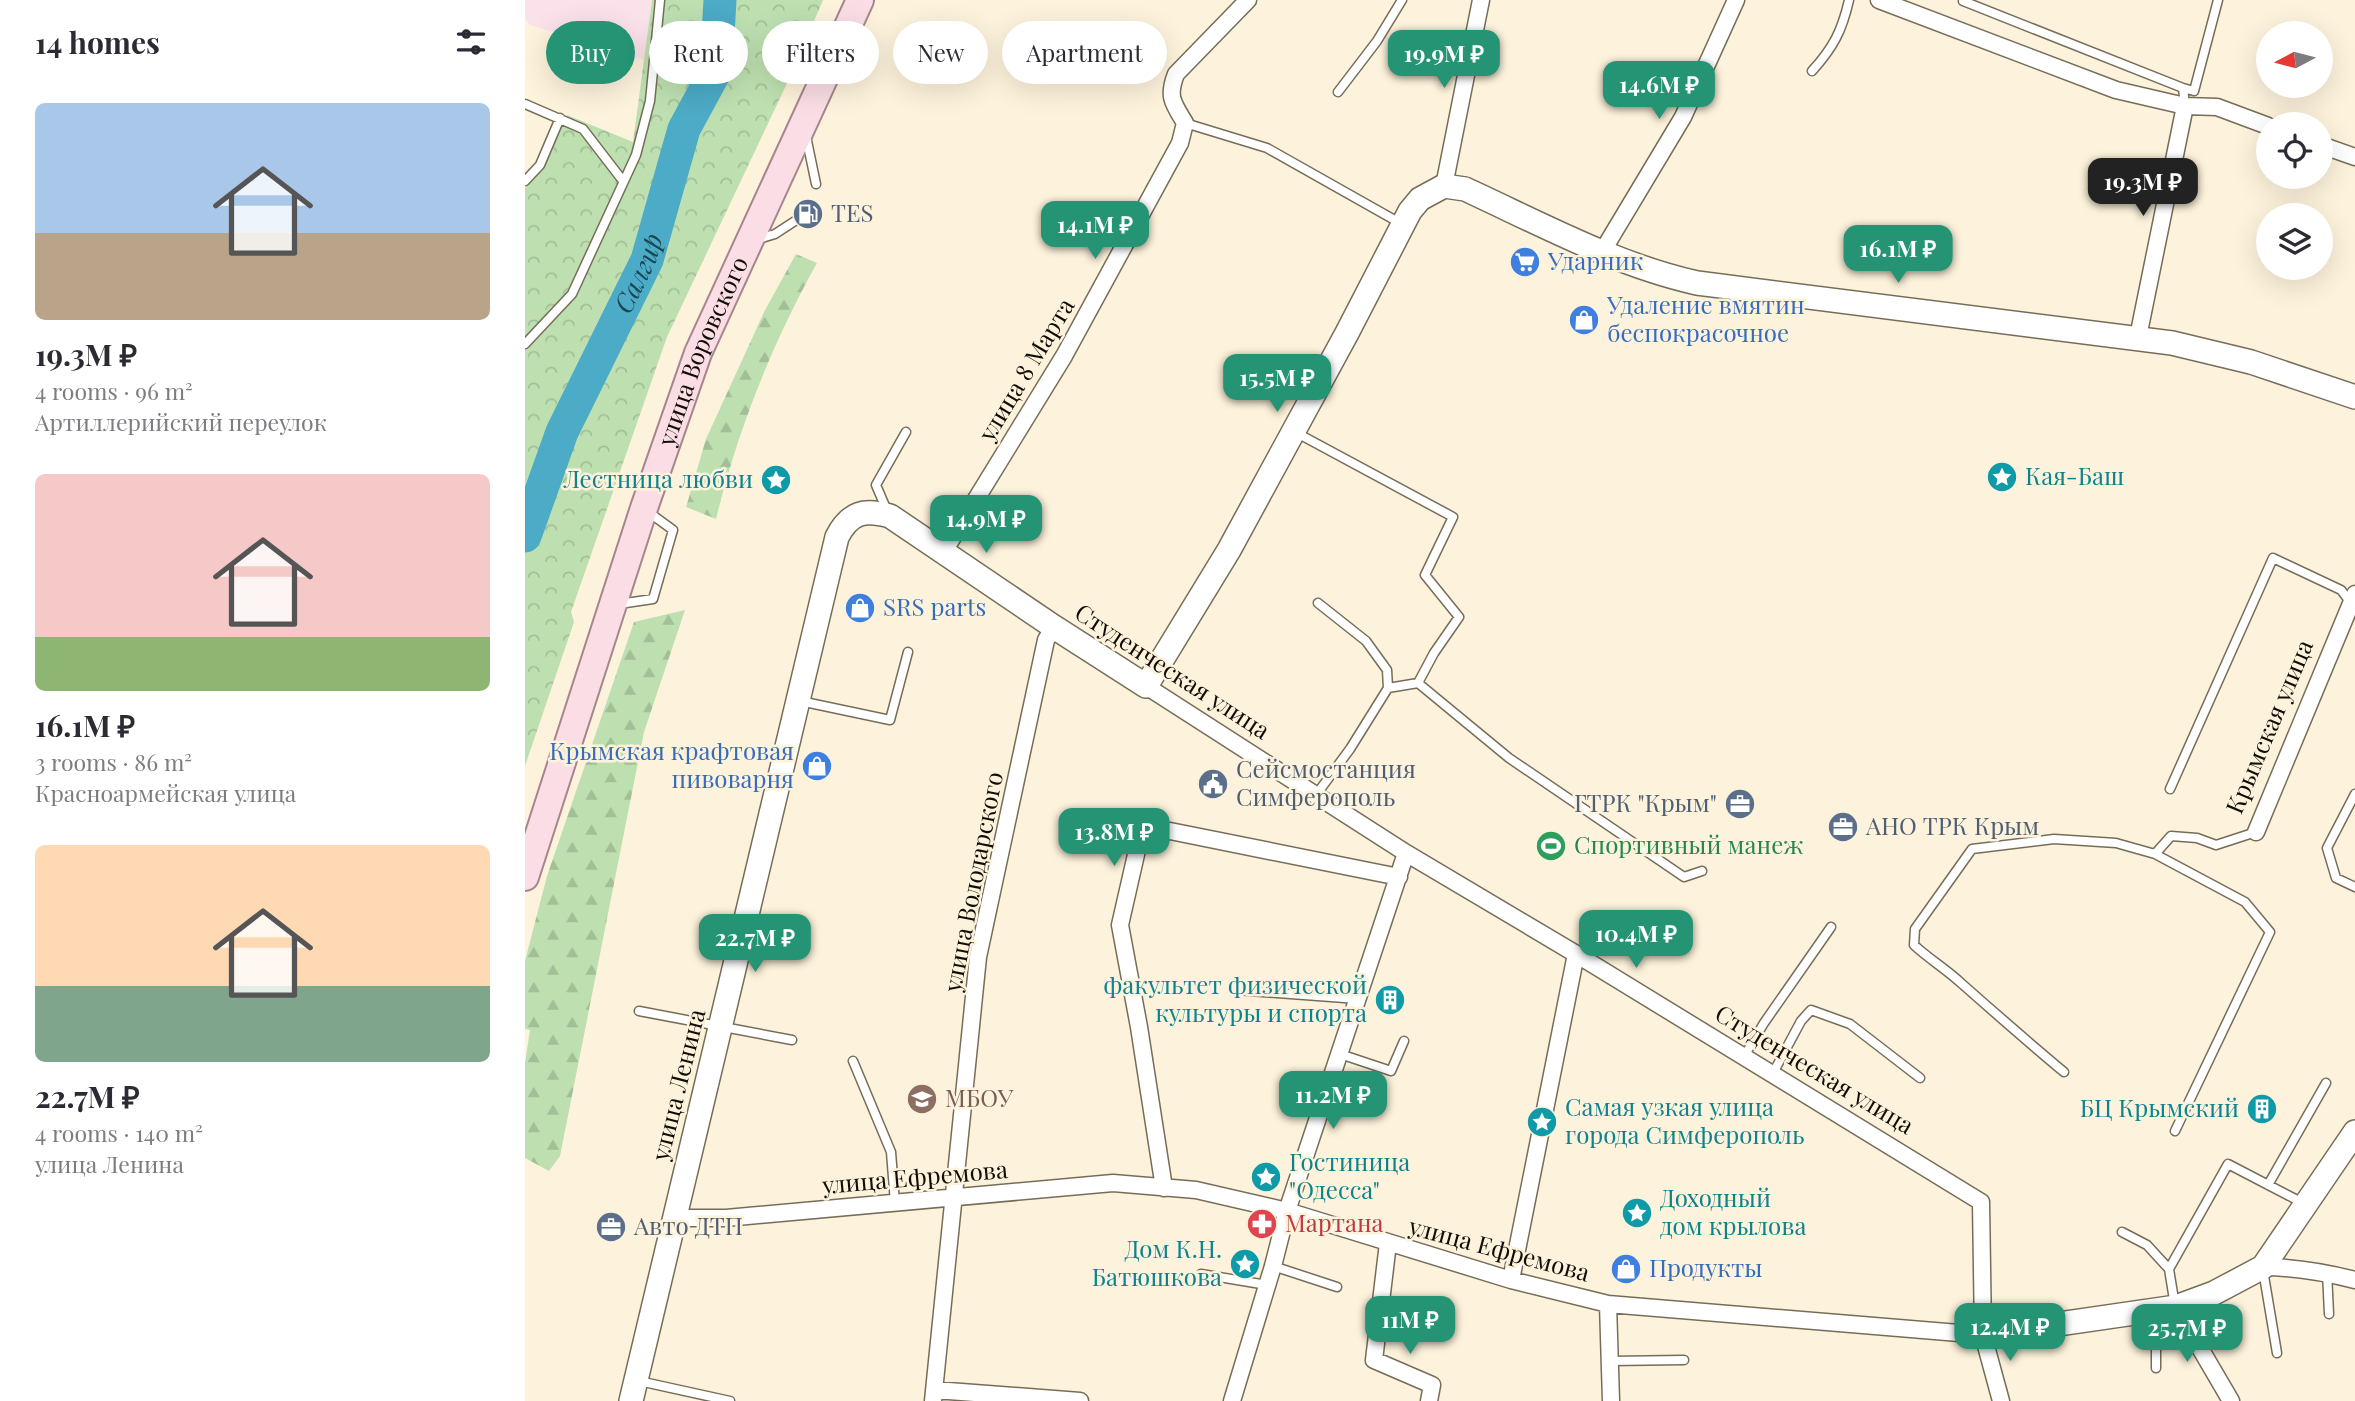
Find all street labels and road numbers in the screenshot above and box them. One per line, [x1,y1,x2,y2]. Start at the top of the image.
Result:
street label: улица Воровского [649,251,754,451]
street label: улица 8 Марта [970,292,1081,447]
street label: Студенческая улица [1069,595,1277,745]
street label: Крымская улица [2217,634,2319,818]
street label: улица Володарского [935,769,1009,995]
street label: Студенческая улица [1710,996,1920,1140]
street label: улица Ленина [643,1005,711,1165]
street label: улица Ефремова [820,1152,1009,1200]
street label: улица Ефремова [1405,1208,1593,1288]

